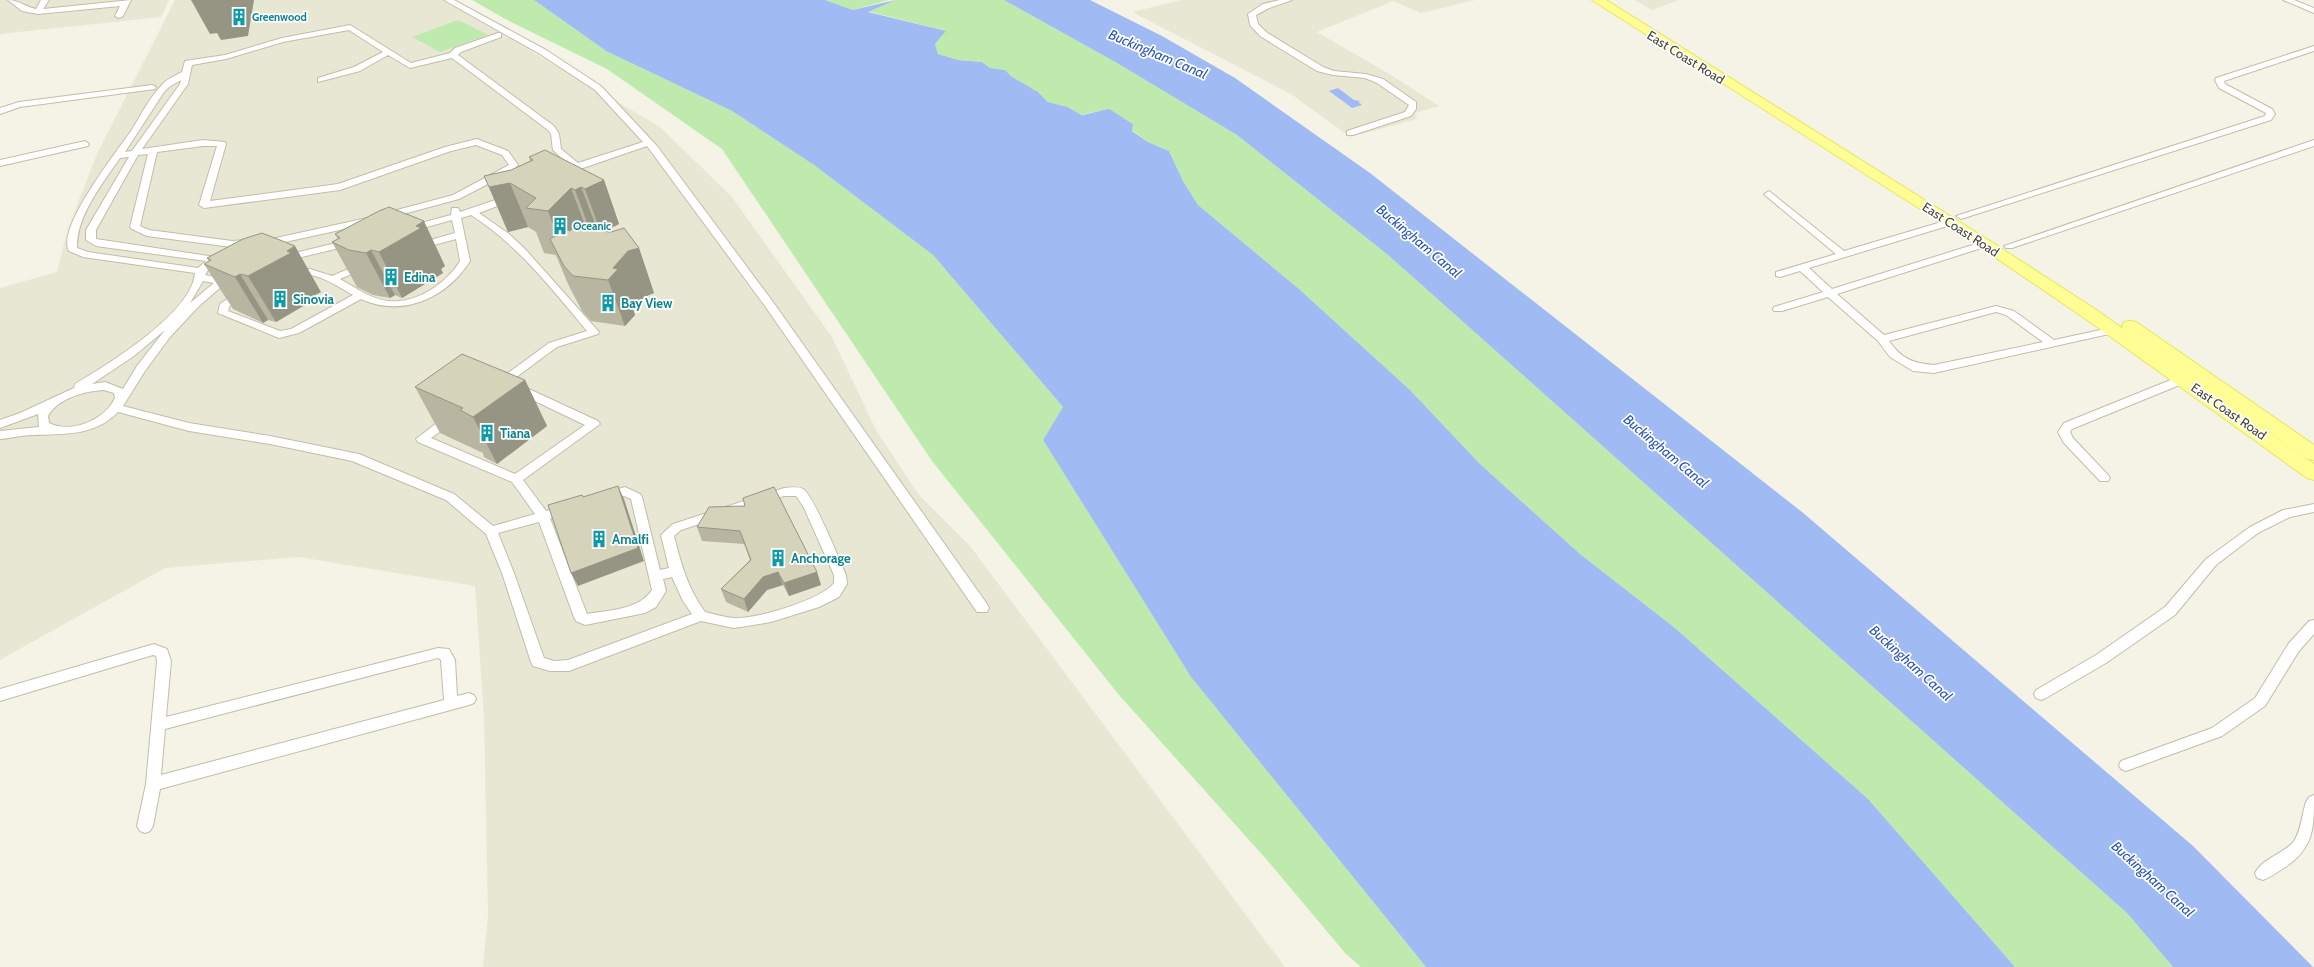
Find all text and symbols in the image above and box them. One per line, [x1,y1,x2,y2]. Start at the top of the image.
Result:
building icon: Greenwood [229,7,249,27]
place label: Greenwood [252,10,307,24]
water label: Buckingham Canal [1106,25,1211,83]
street label: East Coast Road [1644,27,1728,87]
street label: East Coast Road [1920,198,2002,260]
water label: Buckingham Canal [1373,200,1466,282]
building icon: Oceanic [550,216,570,236]
place label: Oceanic [573,219,611,233]
building icon: Edina [381,267,401,287]
place label: Edina [404,269,436,285]
building icon: Sinovia [270,289,290,309]
place label: Sinovia [293,291,335,307]
building icon: Bay View [598,293,618,313]
place label: Bay View [621,295,673,311]
street label: East Coast Road [2188,379,2270,443]
water label: Buckingham Canal [1620,410,1713,492]
building icon: Tiana [477,423,497,443]
place label: Tiana [500,425,531,441]
building icon: Amalfi [589,529,609,549]
place label: Amalfi [612,531,649,547]
building icon: Anchorage [768,548,788,568]
place label: Anchorage [791,550,851,566]
water label: Buckingham Canal [1866,621,1957,705]
water label: Buckingham Canal [2108,837,2199,921]

